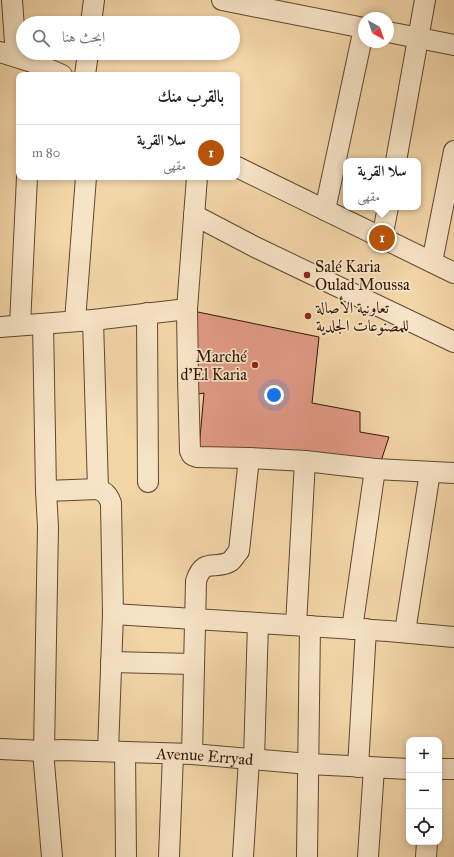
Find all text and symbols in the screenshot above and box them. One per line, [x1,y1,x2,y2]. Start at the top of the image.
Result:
north arrow [358,12,394,48]
search box [16,16,240,60]
icon: search [30,27,52,49]
text: ابحث هنا [62,28,105,46]
text: بالقرب منك [158,86,224,107]
text: سلا القرية [137,131,186,149]
text: 80 m [32,145,60,161]
text: 1 [208,145,214,161]
text: مقهى [163,158,186,174]
popup [343,158,421,210]
text: سلا القرية [357,162,407,180]
text: مقهى [357,189,380,205]
pin: 1 [369,223,395,253]
place label: Salé Karia Oulad Moussa [315,257,410,294]
marker: Salé Karia Oulad Moussa [302,270,312,280]
place label: تعاونية الأصالة للمصنوعات الجلدية [315,296,409,336]
marker: تعاونية الأصالة للمصنوعات الجلدية [303,311,313,321]
place label: Marché d'El Karia [180,347,247,384]
marker: Marché d'El Karia [250,360,260,370]
your location [264,385,284,405]
map controls [406,737,442,845]
button: + [406,737,442,773]
street label: Avenue Erryad [155,744,254,769]
button: − [406,773,442,809]
button: locate [406,809,442,845]

